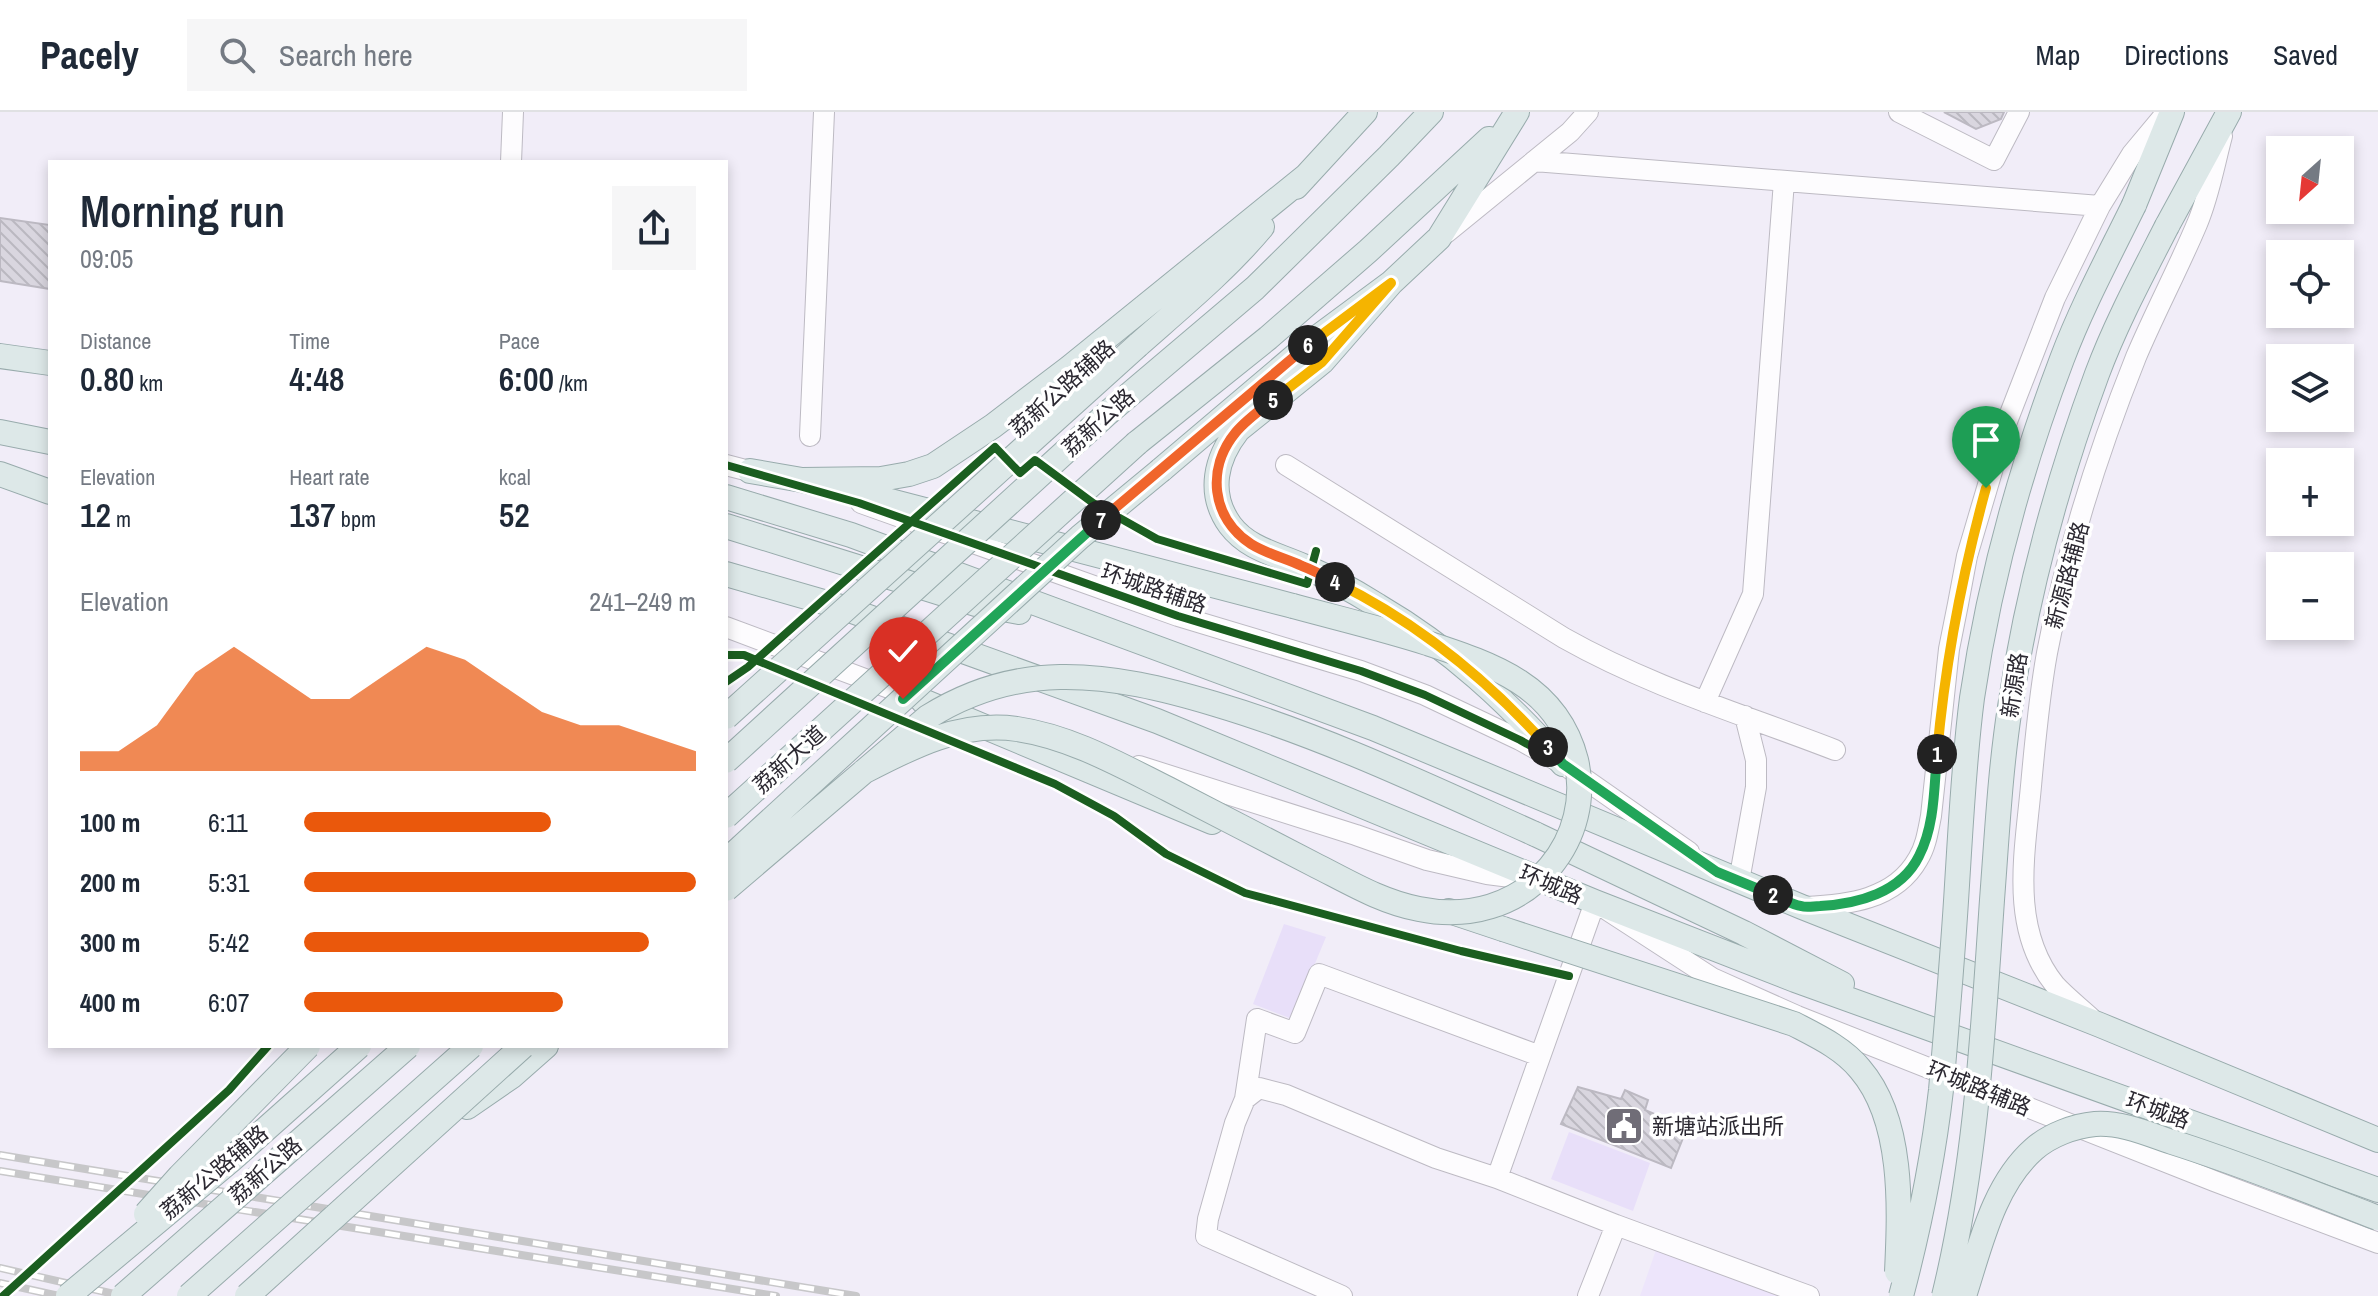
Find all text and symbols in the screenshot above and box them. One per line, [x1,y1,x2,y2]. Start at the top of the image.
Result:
search box [187,19,747,91]
text: Pacely [40,30,139,81]
icon: search [215,33,259,77]
text: Search here [279,35,413,75]
text: Map [2036,36,2080,74]
text: Directions [2124,36,2229,74]
text: Saved [2273,36,2338,74]
north arrow [2266,136,2354,224]
map controls [2266,136,2354,640]
text: Morning run [80,181,285,241]
button: share [612,186,696,270]
button: locate [2266,240,2354,328]
text: 09:05 [80,241,133,276]
pin: 6 [1288,325,1328,365]
text: Distance [80,326,151,356]
text: Time [289,326,330,356]
text: Pace [499,326,540,356]
text: 6 [1303,330,1313,360]
street label: 荔新公路辅路 [1004,334,1120,442]
button: layers [2266,344,2354,432]
text: 0.80 [80,356,134,402]
text: 4:48 [289,356,345,402]
text: 6:00 [499,356,554,402]
text: km [134,368,163,398]
text: /km [554,368,588,398]
pin: 5 [1253,380,1293,420]
street label: 荔新公路 [1056,383,1140,461]
text: 5 [1268,385,1278,415]
pin [1952,406,2020,488]
icon: arrive [1964,418,2008,462]
button: + [2266,448,2354,536]
text: Elevation [80,462,155,492]
text: Heart rate [289,462,370,492]
text: kcal [499,462,531,492]
text: 12 [80,492,111,538]
text: 137 [289,492,336,538]
text: 52 [499,492,530,538]
pin: 7 [1081,500,1121,540]
text: m [111,504,131,534]
text: bpm [336,504,376,534]
text: 7 [1096,505,1106,535]
street label: 新源路辅路 [2038,518,2096,632]
button: − [2266,552,2354,640]
street label: 环城路辅路 [1097,556,1211,620]
pin: 4 [1315,562,1355,602]
text: 4 [1330,567,1340,597]
text: Elevation [80,584,169,619]
text: 241–249 m [589,584,696,619]
pin [869,617,937,699]
icon: check [881,629,925,673]
street label: 新源路 [1994,650,2034,720]
street label: 荔新大道 [746,718,832,800]
pin: 3 [1528,727,1568,767]
text: 3 [1543,732,1553,762]
pin: 1 [1917,734,1957,774]
text: 1 [1932,739,1942,769]
text: 100 m [80,805,140,840]
text: 6:11 [208,805,248,840]
street label: 环城路 [1515,857,1587,911]
text: 200 m [80,865,140,900]
text: 5:31 [208,865,250,900]
pin: 2 [1753,875,1793,915]
text: 2 [1768,880,1778,910]
text: 300 m [80,925,140,960]
text: 5:42 [208,925,250,960]
text: 400 m [80,985,140,1020]
text: 6:07 [208,985,250,1020]
street label: 环城路辅路 [1922,1053,2036,1123]
street label: 环城路 [2122,1085,2194,1135]
public building icon: 新塘站派出所 [1603,1105,1645,1147]
place label: 新塘站派出所 [1652,1111,1784,1141]
street label: 荔新公路辅路 [154,1118,274,1226]
street label: 荔新公路 [222,1130,308,1210]

